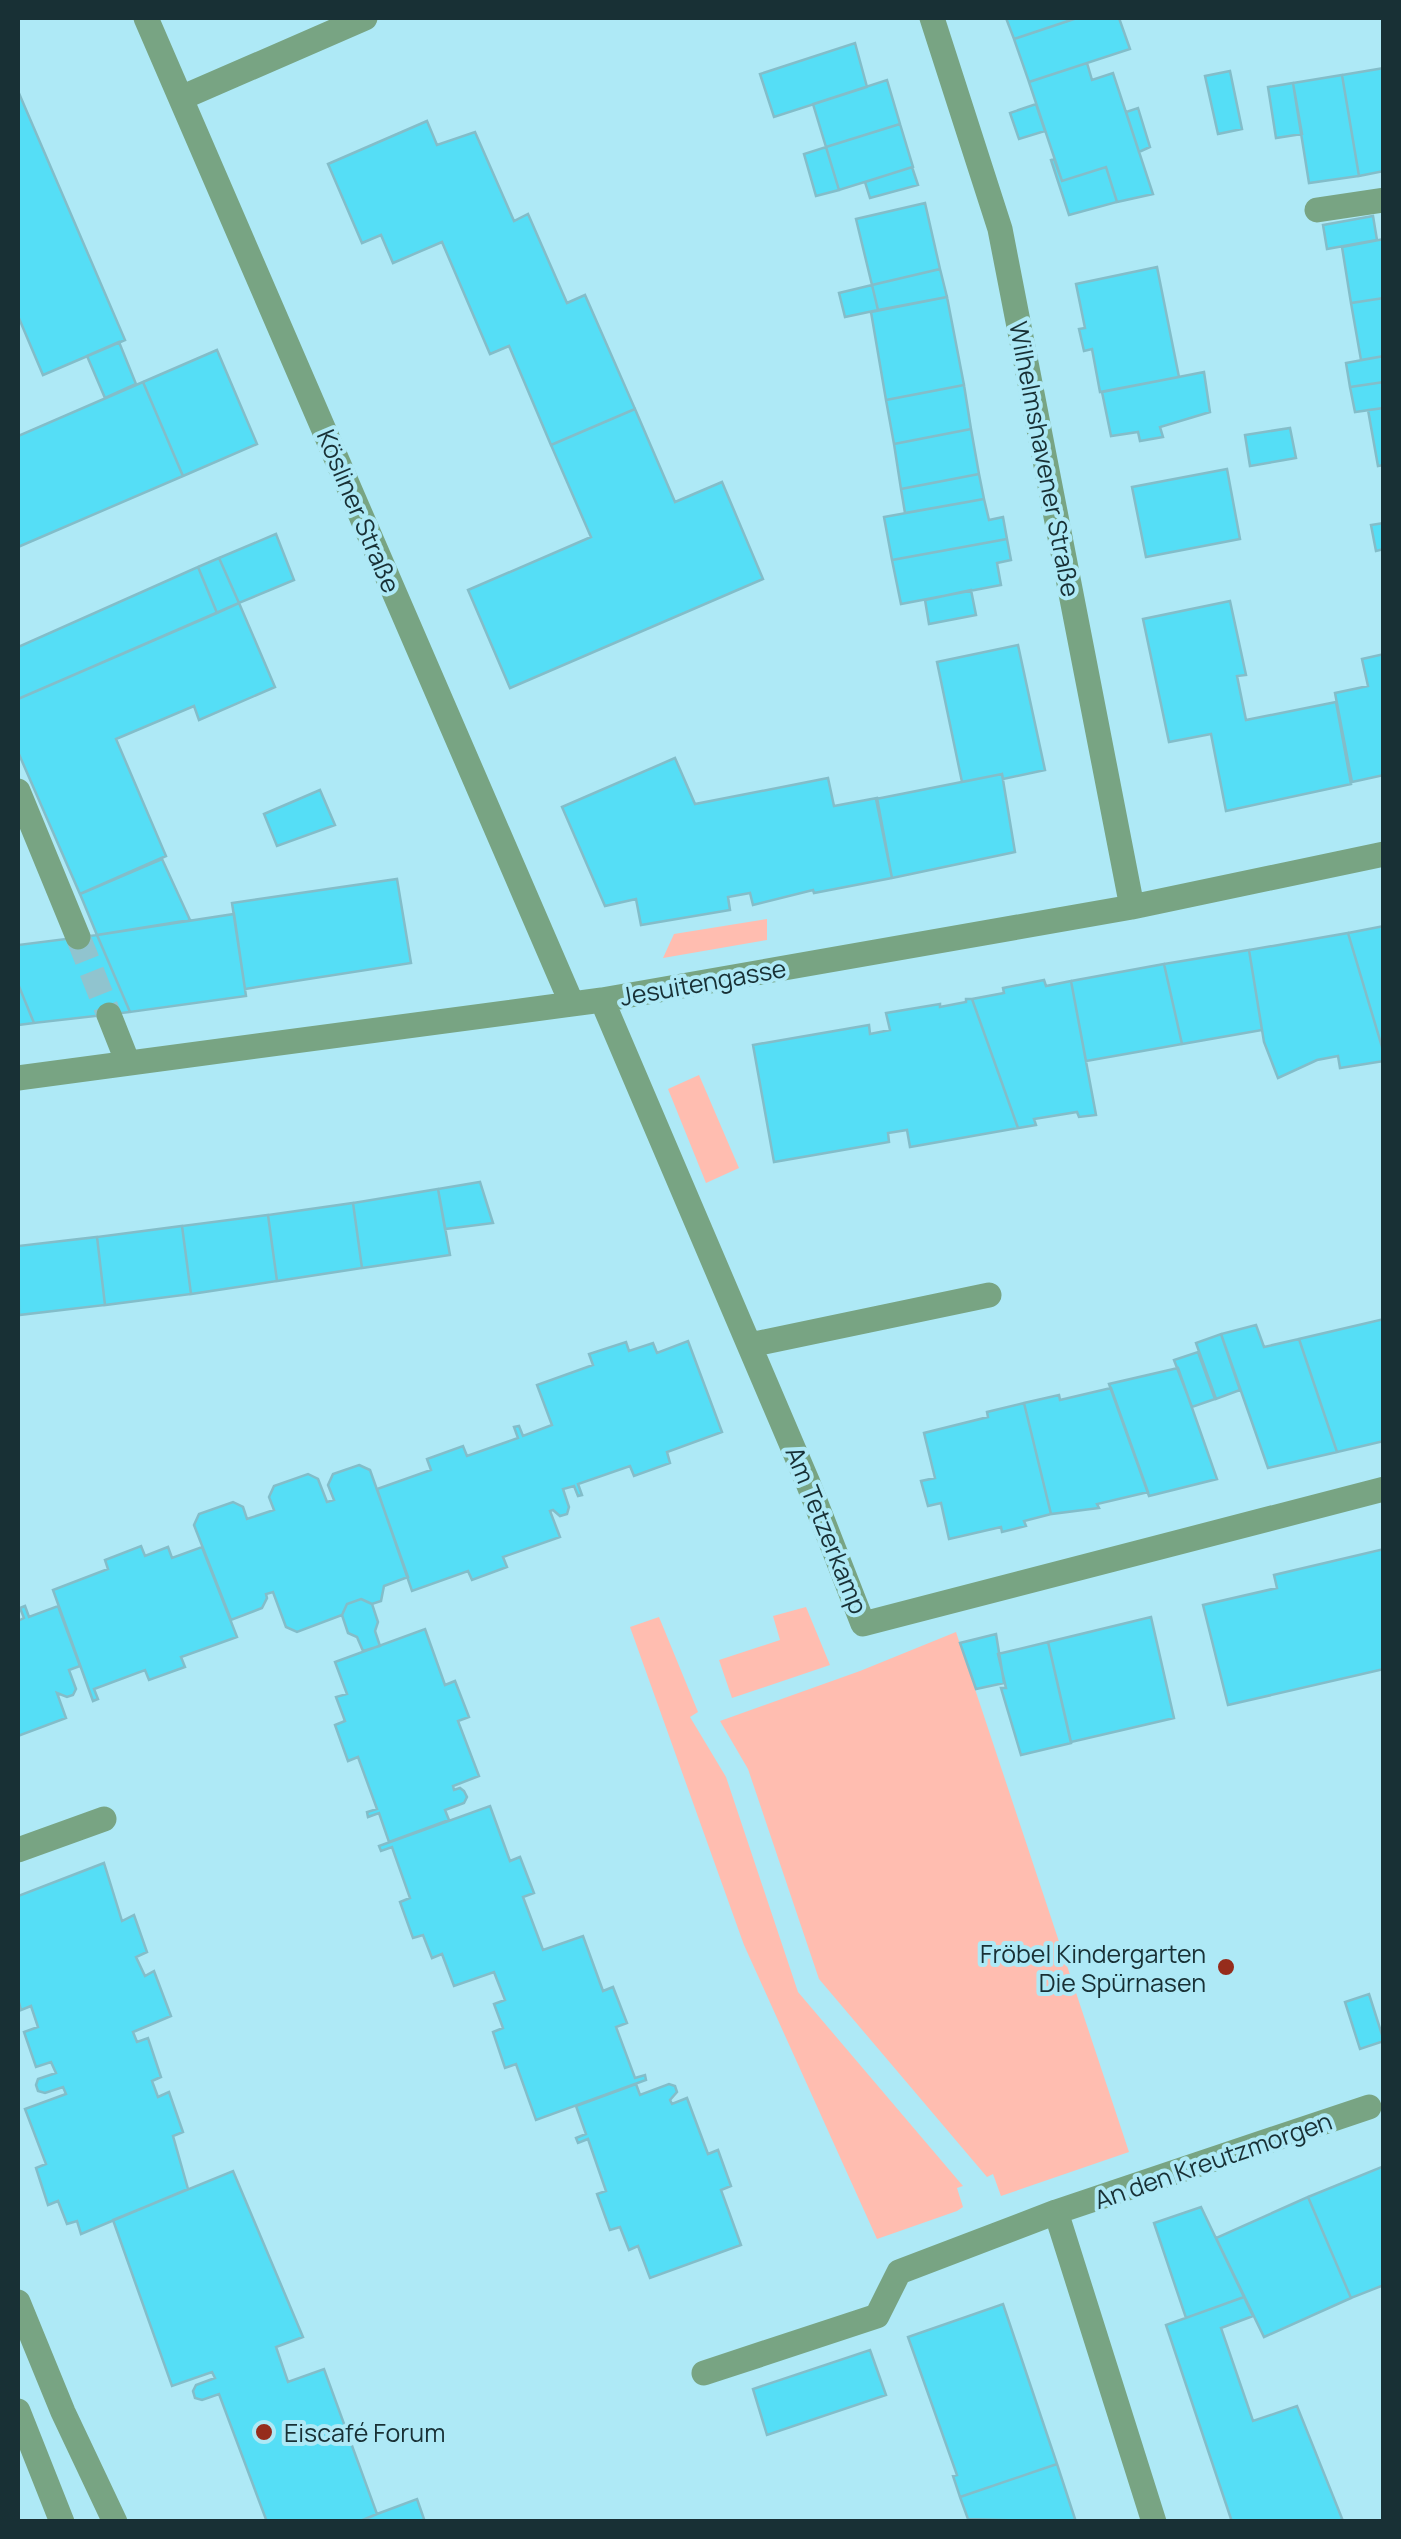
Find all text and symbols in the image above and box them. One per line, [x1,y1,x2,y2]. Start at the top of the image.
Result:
street label: Wilhelmshavener Straße [1001,318,1089,600]
street label: Kösliner Straße [309,424,409,598]
street label: Jesuitengasse [617,950,789,1014]
street label: Am Tetzerkamp [777,1441,877,1619]
place label: Fröbel Kindergarten Die Spürnasen [980,1936,1206,2000]
marker: Fröbel Kindergarten Die Spürnasen [1215,1956,1237,1978]
street label: An den Kreutzmorgen [1089,2103,1337,2217]
place label: Eiscafé Forum [284,2415,445,2450]
marker: Eiscafé Forum [253,2421,275,2443]

